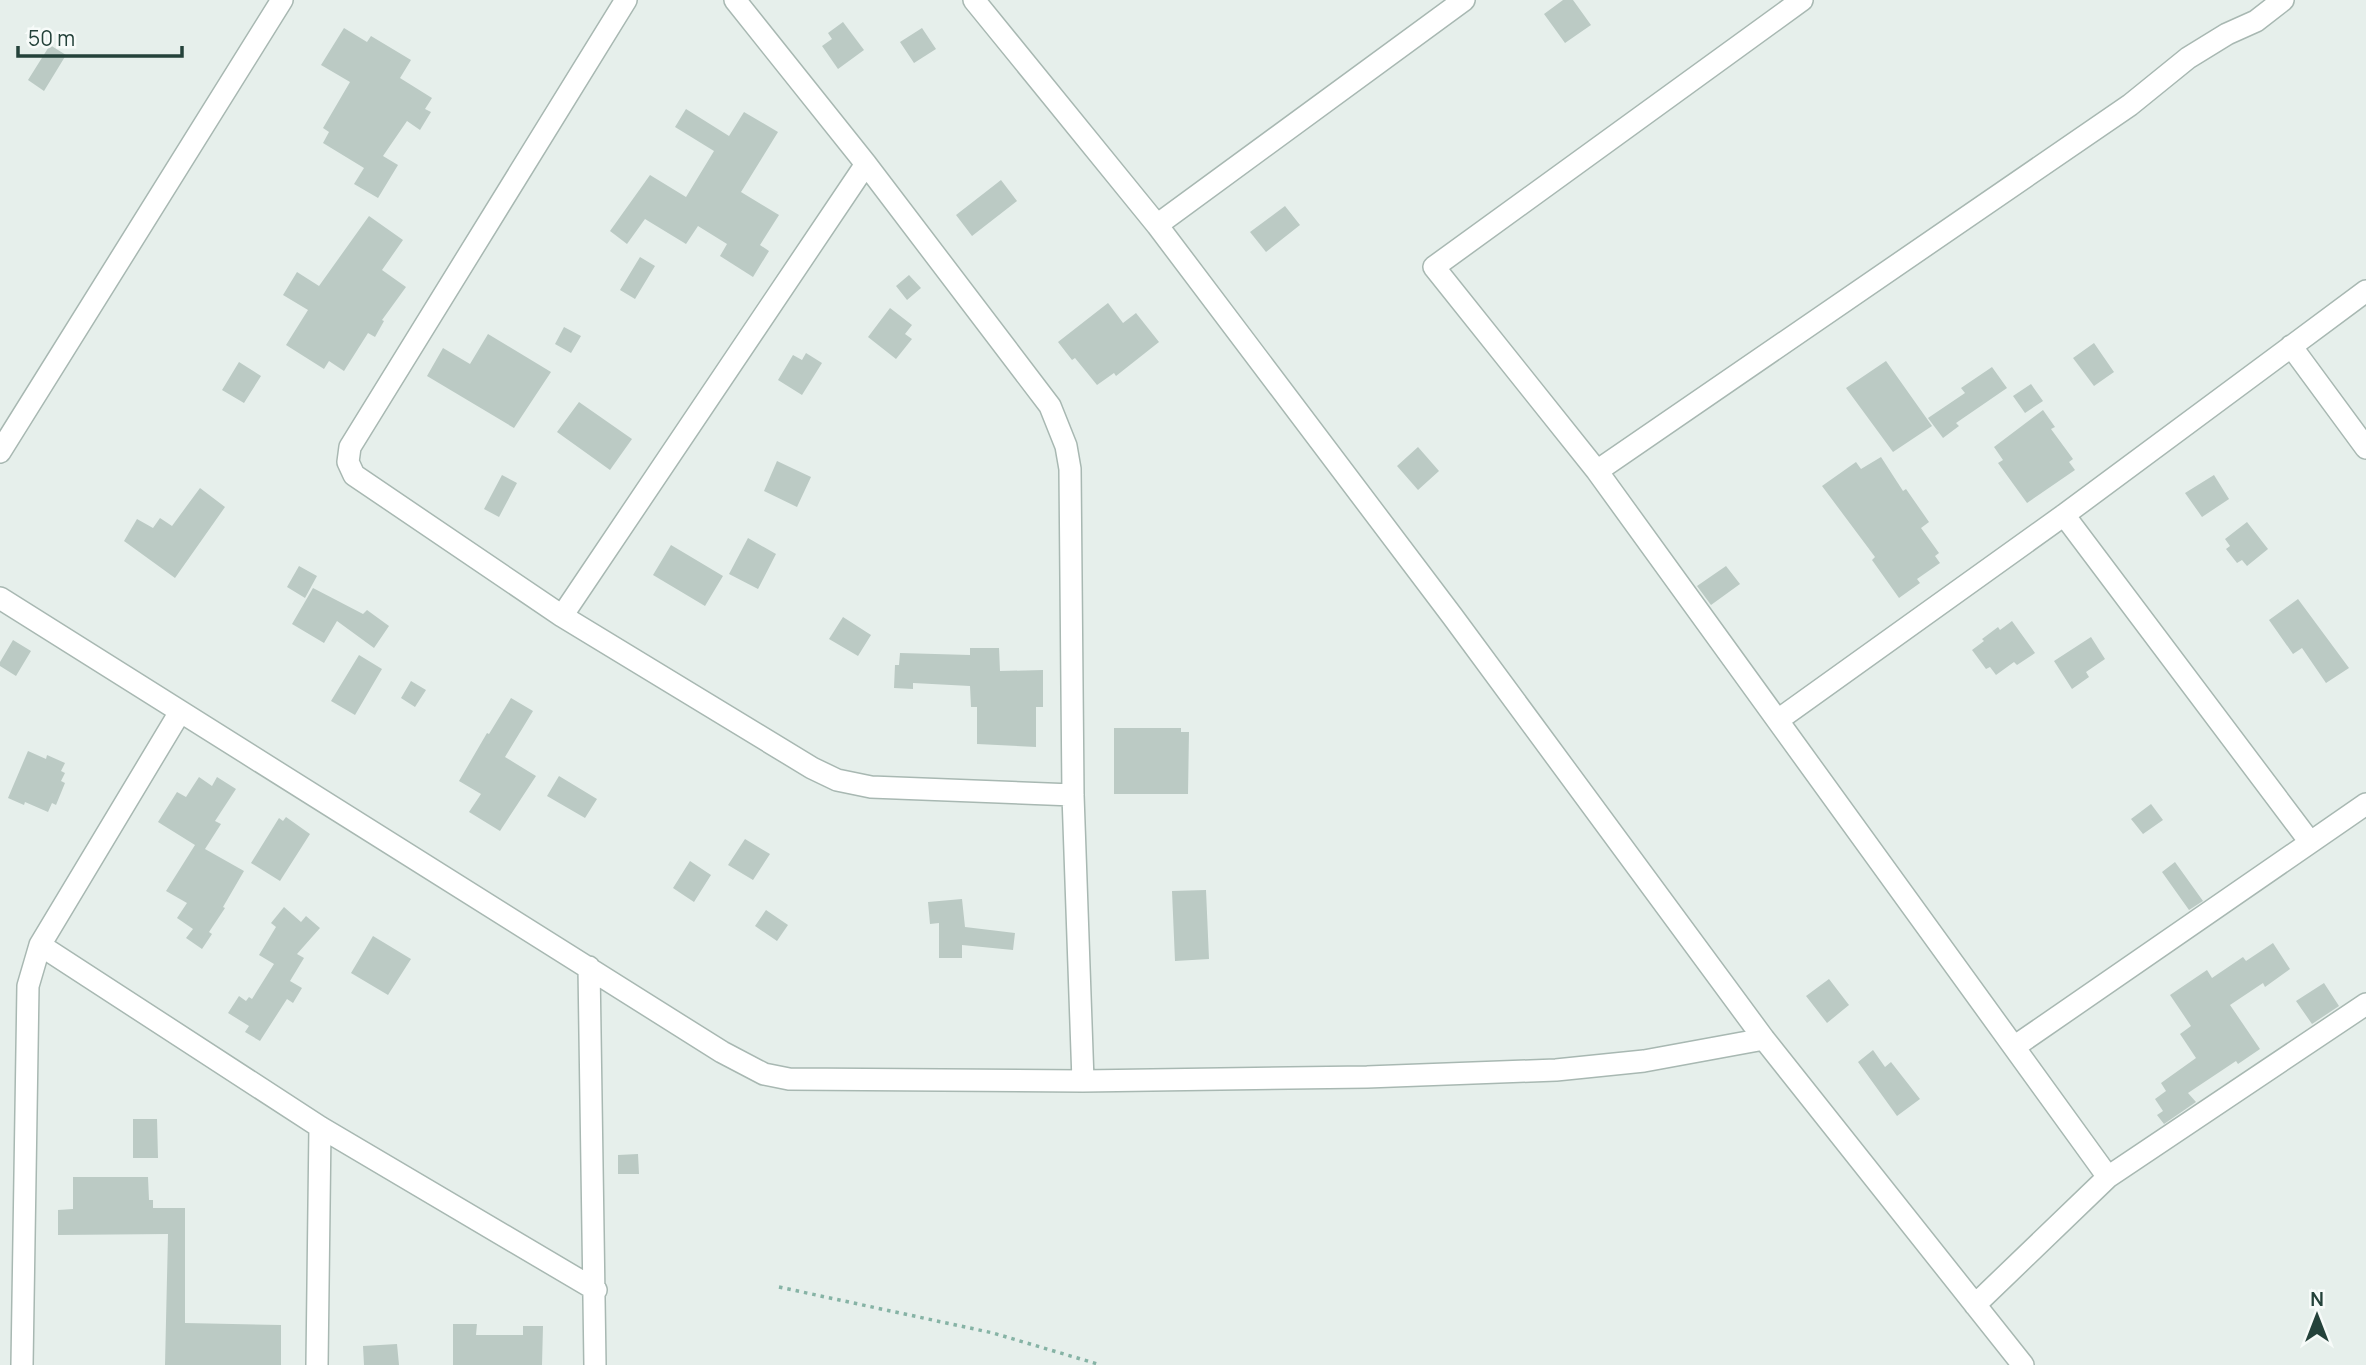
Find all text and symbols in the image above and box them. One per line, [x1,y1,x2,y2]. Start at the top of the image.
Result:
scale bar [18,14,182,58]
text: 50 m [28,24,75,52]
north arrow [2282,1281,2352,1351]
text: N [2310,1286,2324,1312]

